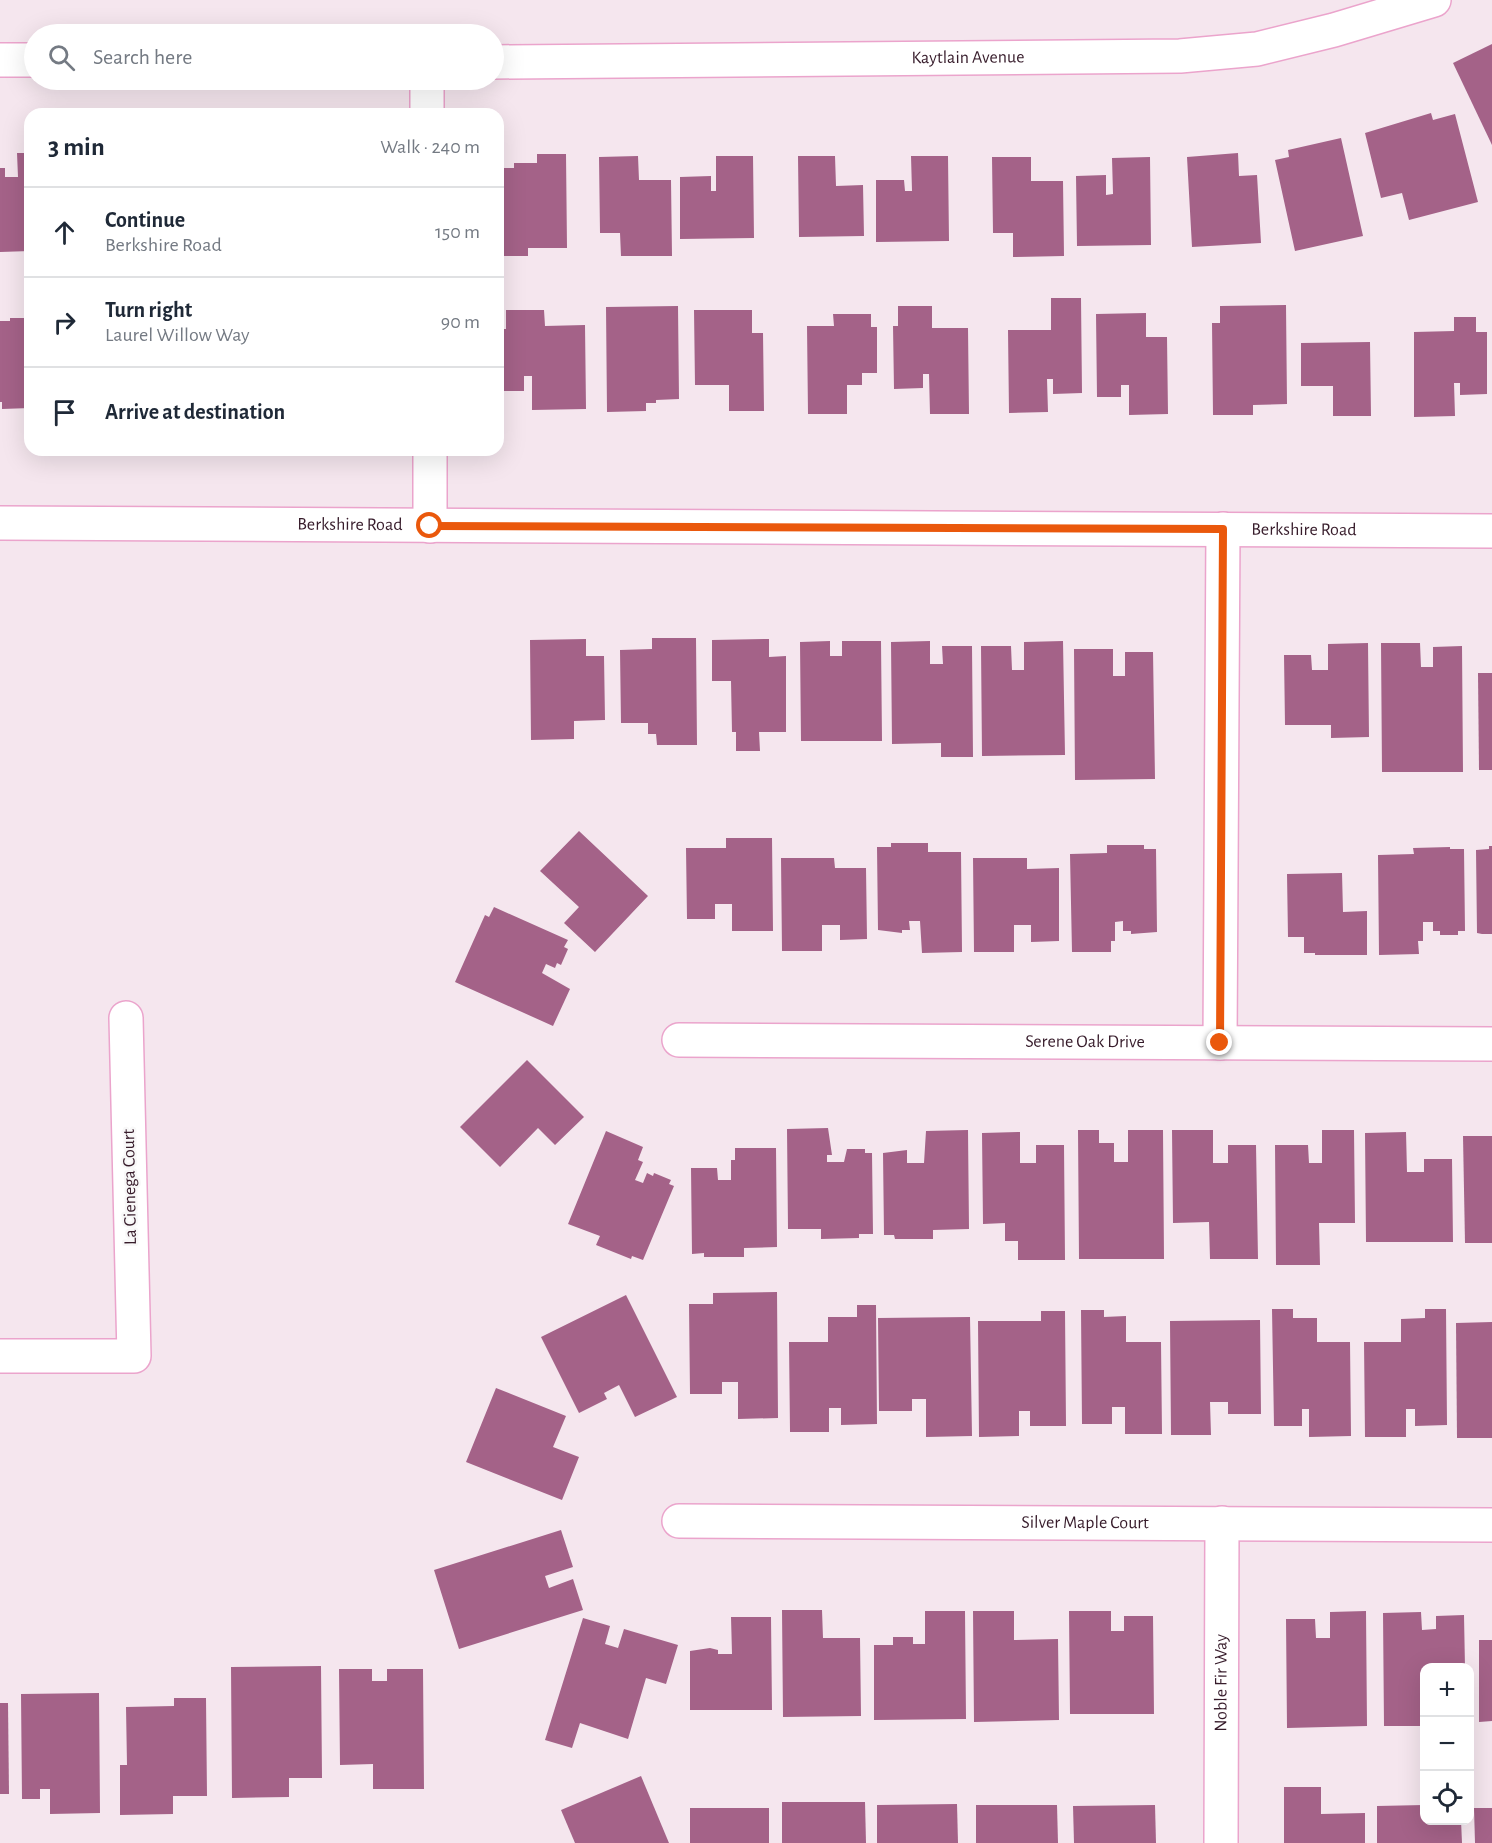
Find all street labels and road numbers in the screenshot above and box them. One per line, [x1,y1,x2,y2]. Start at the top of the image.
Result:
street label: Kaytlain Avenue [911,48,1025,67]
street label: Berkshire Road [297,516,403,534]
street label: Berkshire Road [1251,521,1357,539]
street label: Serene Oak Drive [1025,1033,1145,1051]
street label: La Cienega Court [120,1128,140,1245]
street label: Silver Maple Court [1021,1514,1149,1532]
street label: Noble Fir Way [1212,1634,1231,1732]

